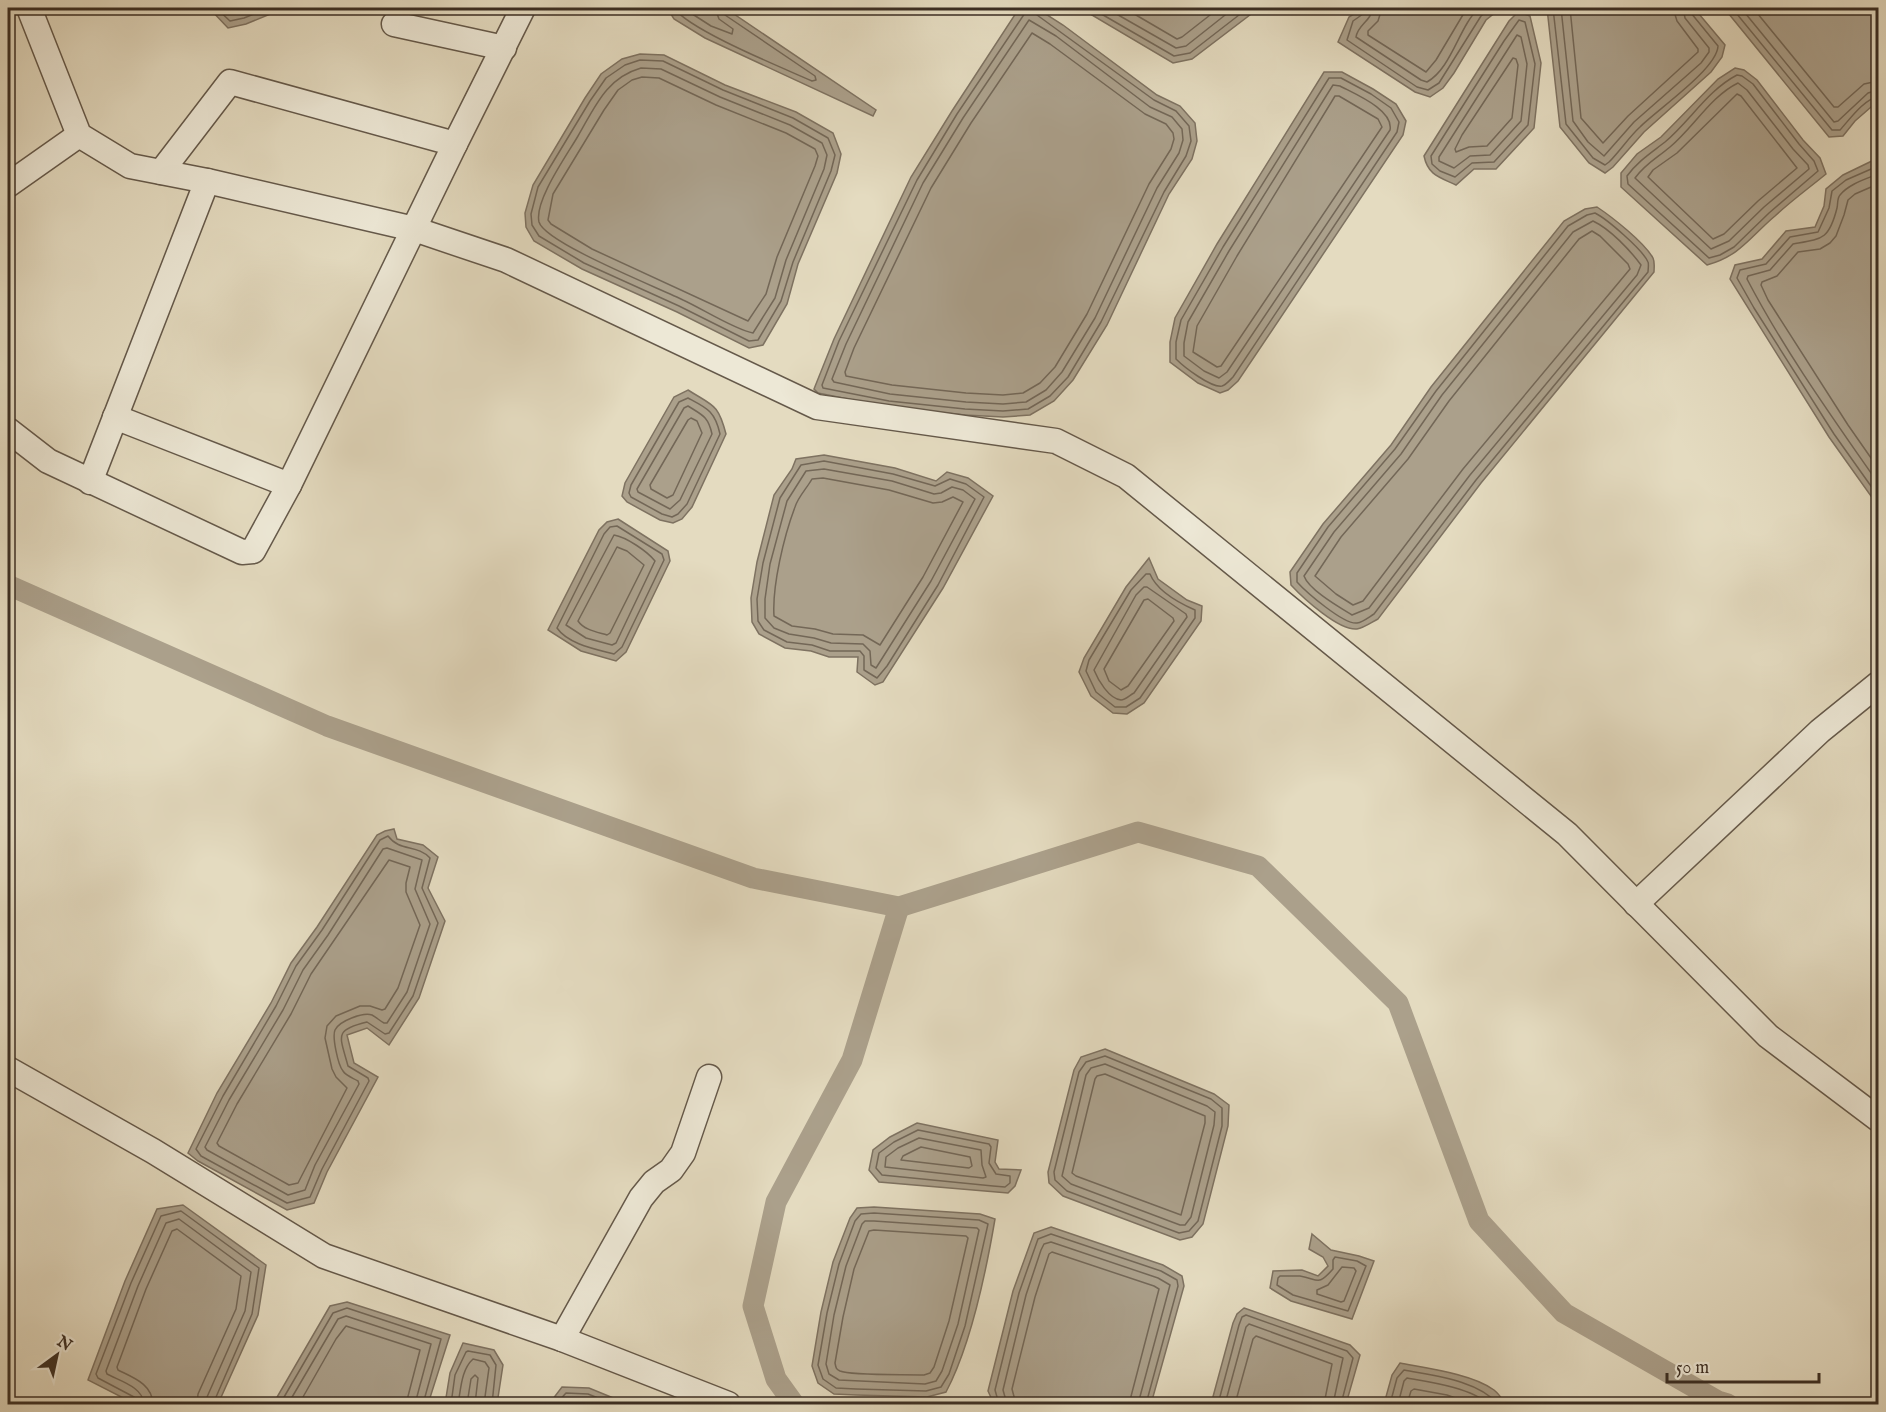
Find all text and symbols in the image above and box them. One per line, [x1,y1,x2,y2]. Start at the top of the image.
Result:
north arrow [27,1325,87,1385]
text: N [52,1331,75,1356]
scale bar [1667,1346,1818,1384]
text: 50 m [1676,1357,1709,1380]

